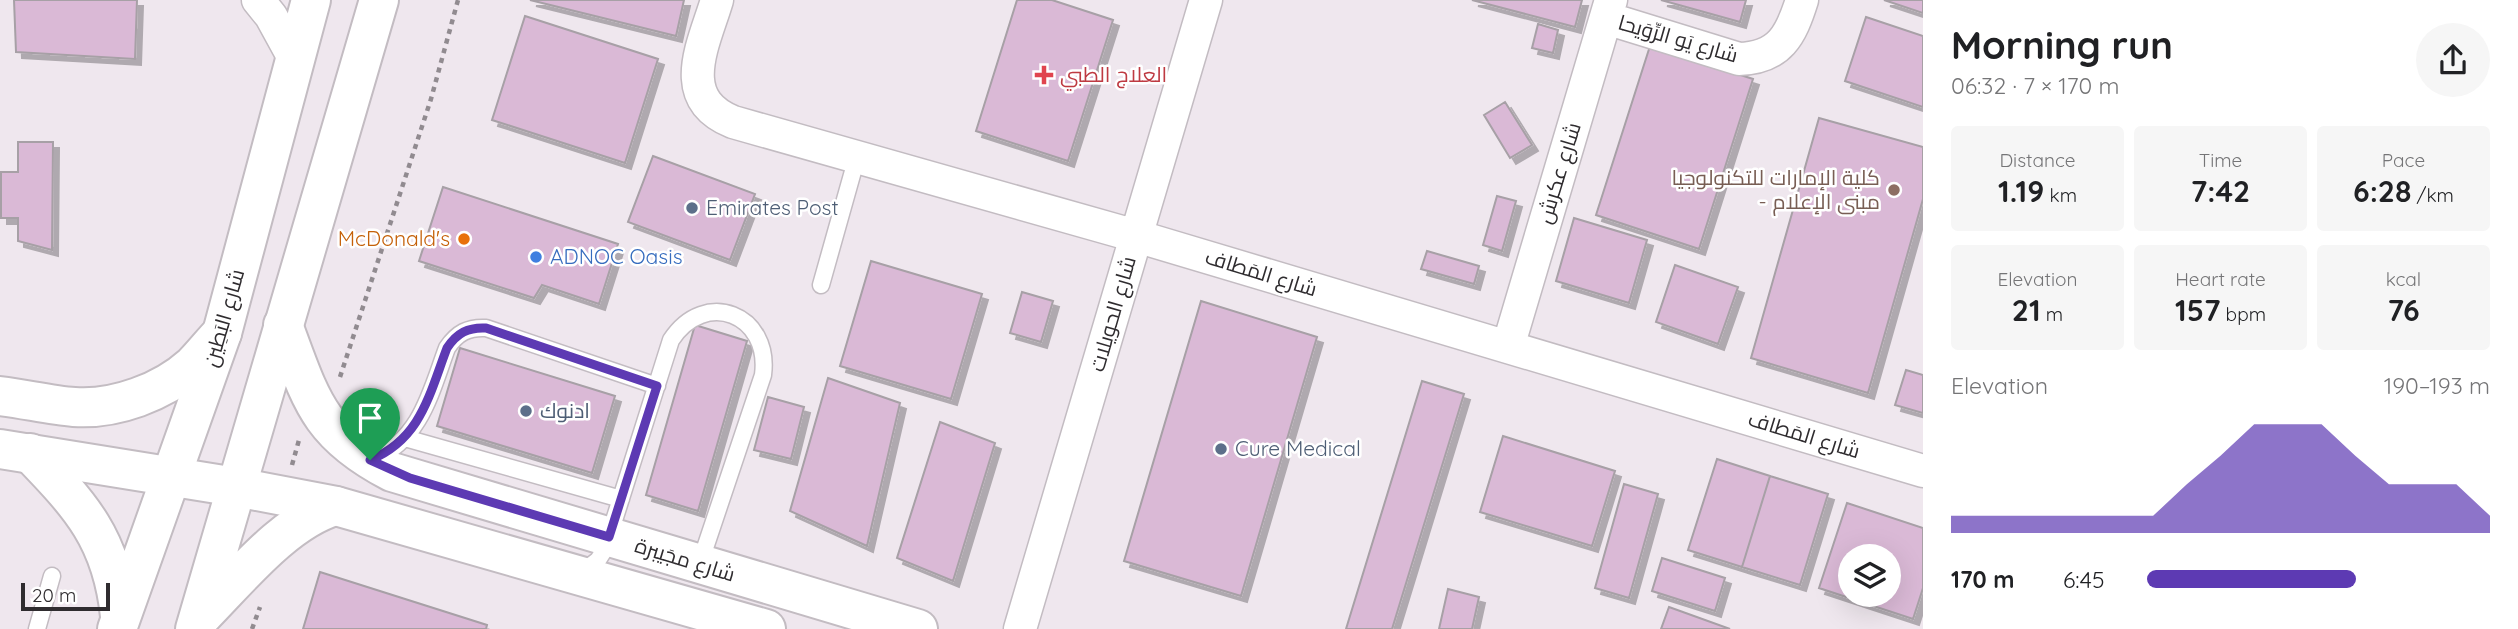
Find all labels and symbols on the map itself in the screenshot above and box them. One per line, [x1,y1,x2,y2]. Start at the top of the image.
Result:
street label: شارع يَو الرِّوَيحا [1615,9,1741,69]
place label: العلاج الطبي [1060,61,1167,91]
marker: العلاج الطبي [1034,65,1054,85]
street label: شارع عكرش [1530,119,1588,227]
place label: كلية الإمارات للتكنولوجيا - مبنى الإعلام [1672,164,1880,216]
marker: كلية الإمارات للتكنولوجيا - مبنى الإعلام [1886,182,1902,198]
place label: Emirates Post [706,194,839,220]
marker: Emirates Post [684,200,700,216]
place label: McDonald's [338,225,450,251]
marker: McDonald's [456,231,472,247]
place label: ADNOC Oasis [550,243,683,269]
street label: شارع المَطاف [1202,243,1320,303]
marker: ADNOC Oasis [528,249,544,265]
street label: شارع الحويلات [1083,253,1143,375]
street label: شارع البَطِين [197,266,251,370]
pin [340,388,400,460]
place label: ادنوك [540,397,590,423]
marker: ادنوك [518,403,534,419]
street label: شارع المَطاف [1745,405,1863,465]
place label: Cure Medical [1235,435,1361,461]
marker: Cure Medical [1213,441,1229,457]
street label: شارع مجَيبرة [631,531,739,589]
scale bar [21,580,110,612]

